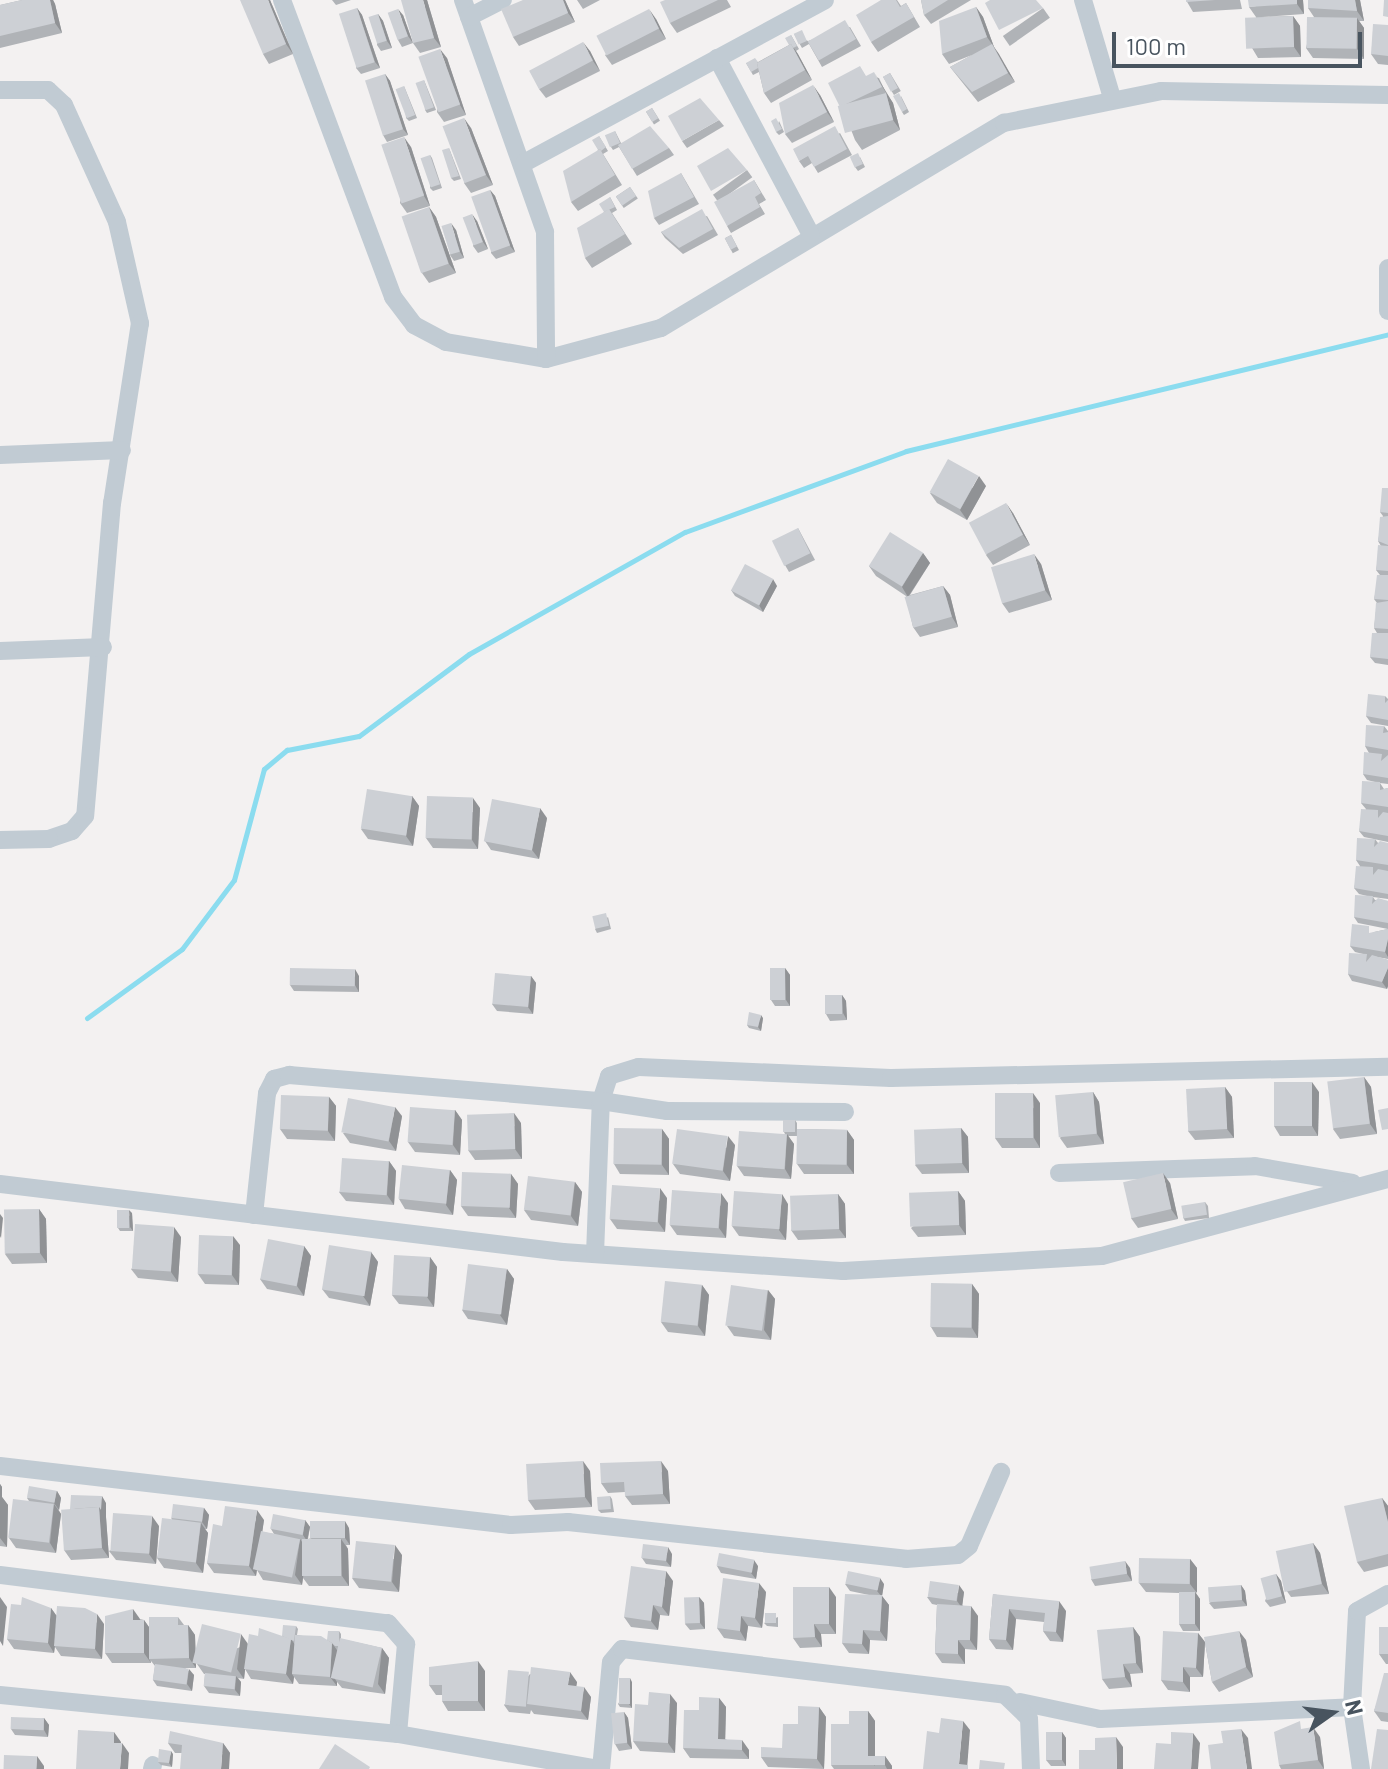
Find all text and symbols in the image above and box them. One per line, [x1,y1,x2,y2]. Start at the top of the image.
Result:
scale bar [1116,16,1366,66]
text: 100 m [1126,31,1186,60]
north arrow [1292,1673,1372,1753]
text: N [1341,1697,1370,1717]

